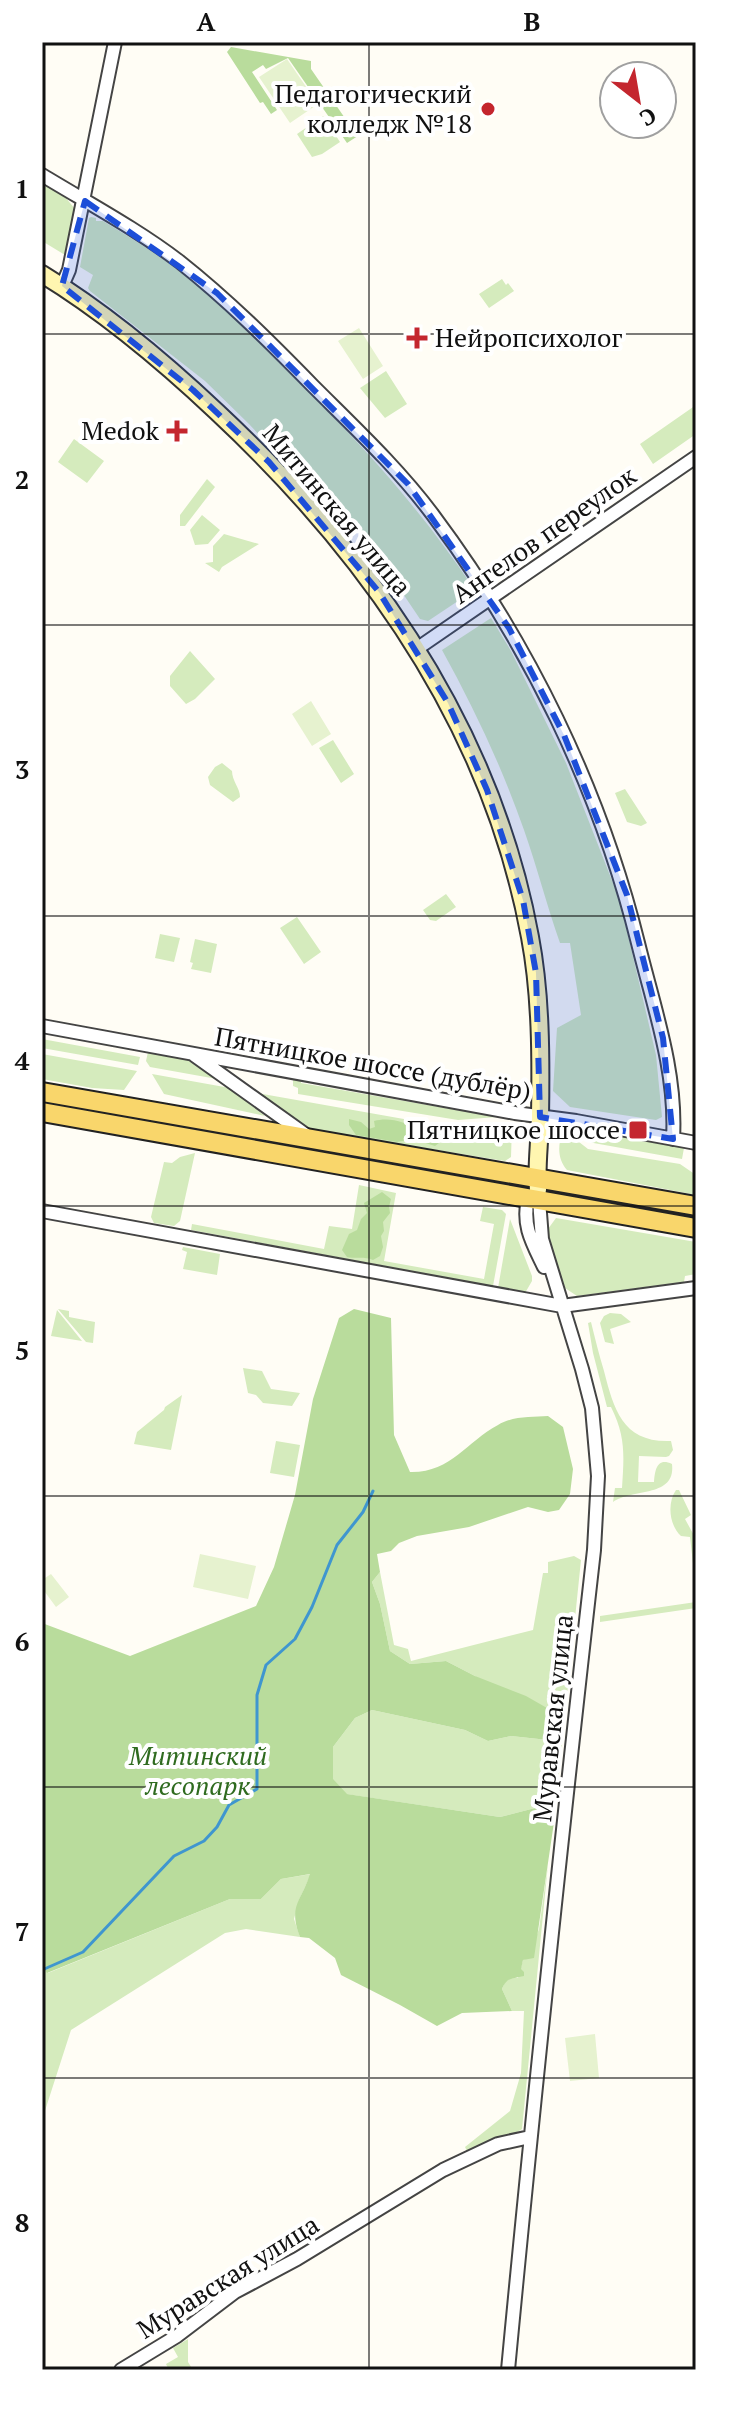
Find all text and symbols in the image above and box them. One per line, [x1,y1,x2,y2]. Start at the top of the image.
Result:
text: A [197,4,216,38]
text: B [524,4,540,38]
north arrow [598,60,678,140]
place label: Педагогический колледж №18 [274,76,472,140]
marker: Педагогический колледж №18 [479,100,497,118]
text: С [635,101,662,134]
text: 1 [15,171,29,205]
place label: Нейропсихолог [435,320,623,354]
marker: Нейропсихолог [406,327,428,349]
place label: Medok [81,413,160,447]
street label: Митинская улица [256,416,420,602]
marker: Medok [166,420,188,442]
street label: Ангелов переулок [445,457,643,610]
text: 2 [15,462,29,496]
text: 3 [15,752,29,786]
street label: Пятницкое шоссе (дублёр) [212,1018,534,1108]
text: 4 [15,1043,30,1077]
place label: Пятницкое шоссе [407,1112,620,1146]
marker: Пятницкое шоссе [627,1119,649,1141]
text: 5 [15,1333,29,1367]
street label: Муравская улица [524,1613,580,1823]
text: 6 [15,1624,29,1658]
park label: Митинский лесопарк [128,1738,267,1802]
text: 7 [15,1914,29,1948]
text: 8 [15,2205,29,2239]
street label: Муравская улица [130,2207,325,2346]

